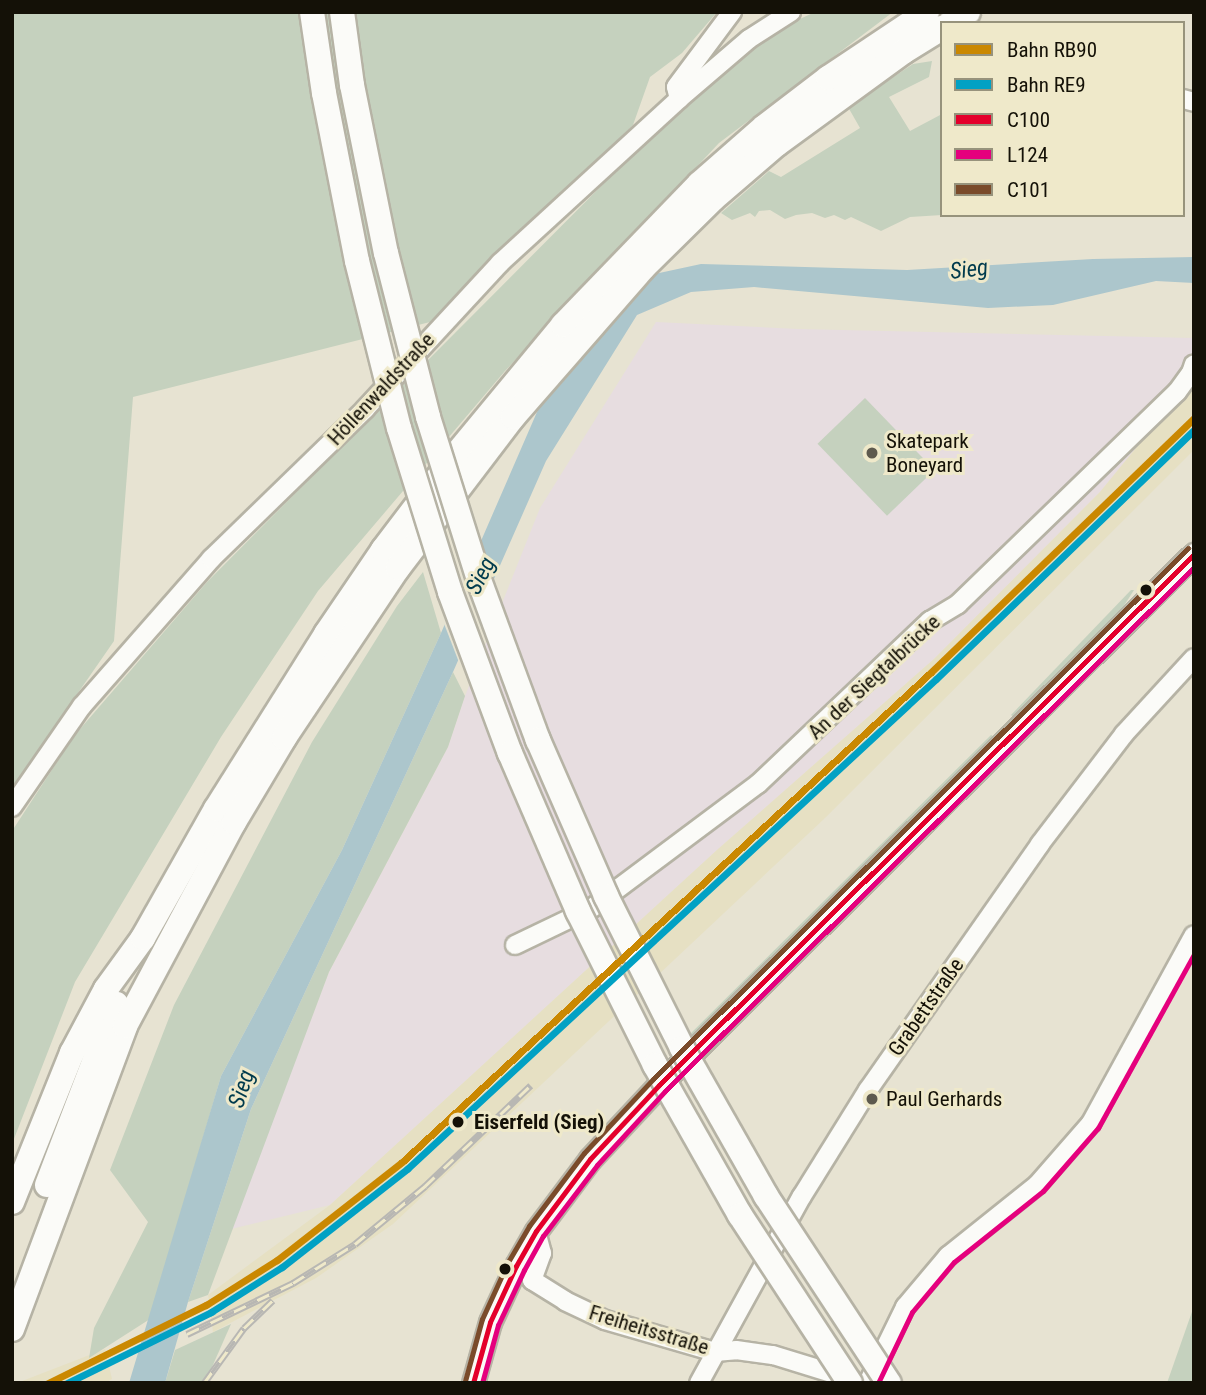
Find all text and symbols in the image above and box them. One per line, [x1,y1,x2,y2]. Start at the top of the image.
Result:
legend [940,21,1185,217]
text: Bahn RB90 [1007,38,1097,62]
text: Bahn RE9 [1007,73,1086,97]
text: C100 [1007,108,1050,132]
text: L124 [1007,143,1048,167]
text: C101 [1007,178,1050,202]
water label: Sieg [948,254,990,286]
street label: Höllenwaldstraße [322,327,440,451]
place label: Skatepark Boneyard [886,428,969,478]
marker: Skatepark Boneyard [864,445,880,461]
water label: Sieg [460,553,502,599]
unlabelled marker [1139,583,1153,597]
street label: An der Siegtalbrücke [803,609,945,745]
street label: Grabettstraße [883,953,969,1061]
water label: Sieg [223,1067,261,1111]
place label: Paul Gerhards [886,1086,1002,1112]
marker: Paul Gerhards [864,1091,880,1107]
place label: Eiserfeld (Sieg) [474,1109,604,1135]
marker: Eiserfeld (Sieg) [448,1112,468,1132]
unlabelled marker [498,1262,512,1276]
street label: Freiheitsstraße [586,1300,712,1360]

